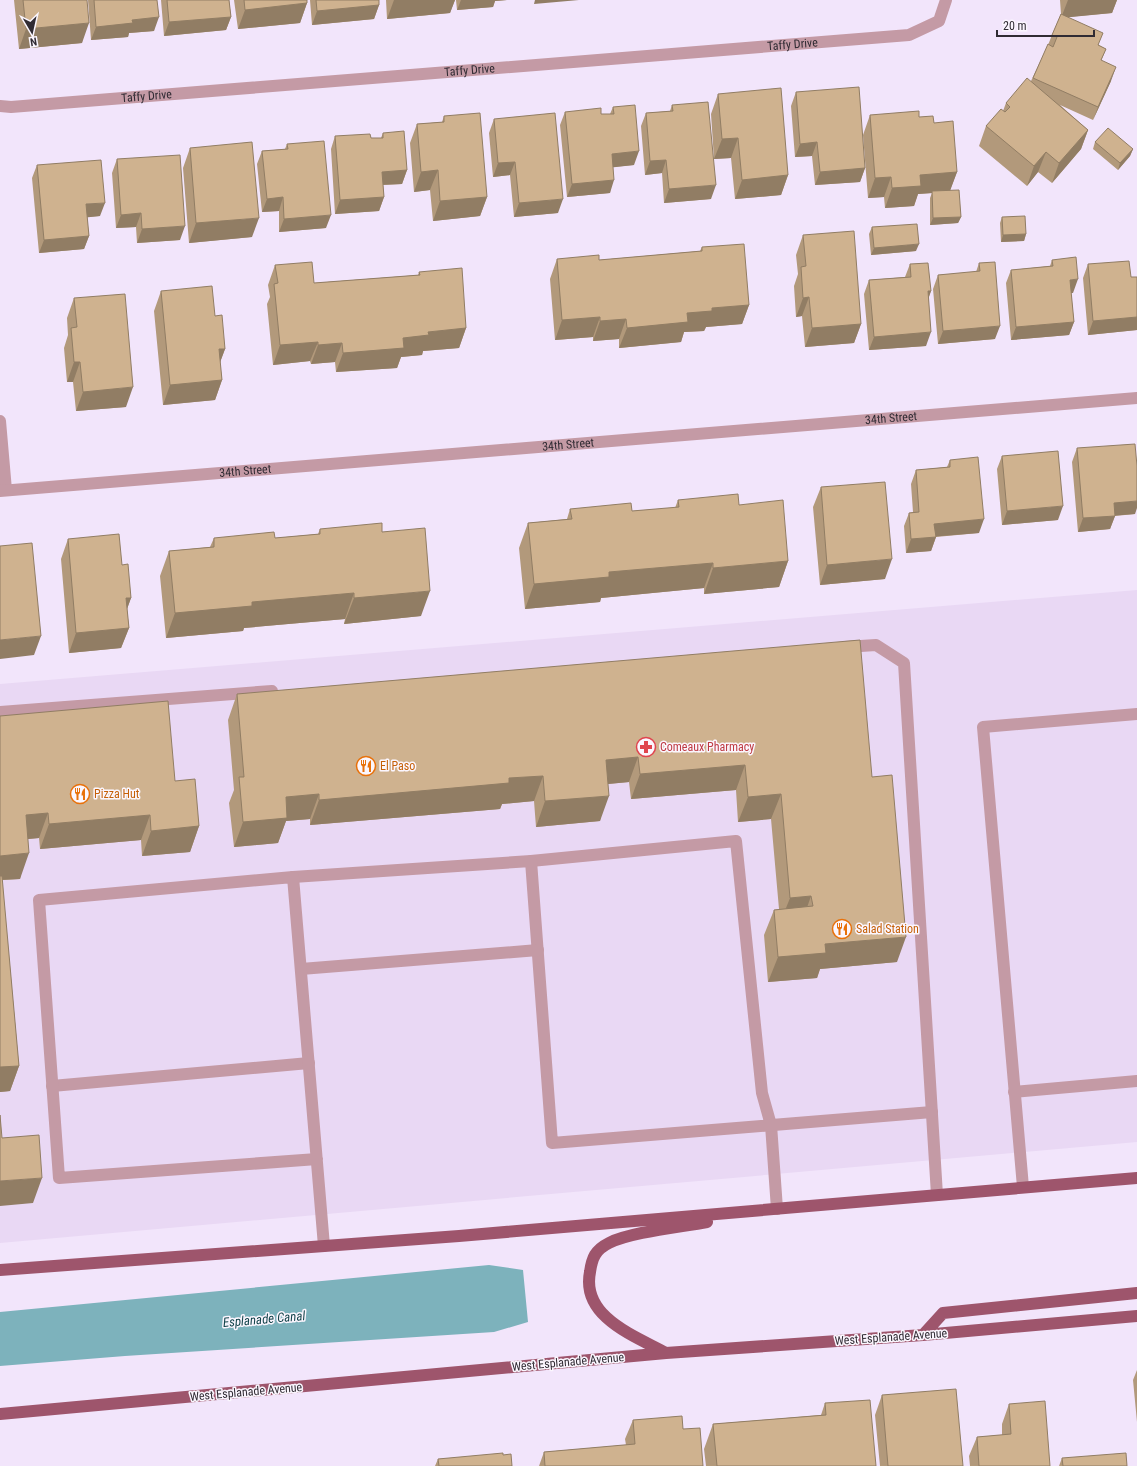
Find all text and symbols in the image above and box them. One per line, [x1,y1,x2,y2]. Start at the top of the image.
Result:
north arrow [12,12,52,52]
scale bar [997,12,1094,38]
text: 20 m [1003,19,1027,33]
text: N [29,34,38,48]
street label: Taffy Drive [767,35,819,53]
street label: Taffy Drive [444,61,496,79]
street label: Taffy Drive [121,87,173,105]
street label: 34th Street [864,409,918,427]
street label: 34th Street [542,435,595,454]
street label: 34th Street [219,462,272,480]
pharmacy icon: Comeaux Pharmacy [635,736,657,758]
place label: Comeaux Pharmacy [660,740,754,754]
restaurant icon: El Paso [355,755,377,777]
place label: El Paso [380,759,415,773]
restaurant icon: Pizza Hut [69,783,91,805]
place label: Pizza Hut [94,787,140,801]
restaurant icon: Salad Station [831,918,853,940]
place label: Salad Station [856,922,919,936]
water label: Esplanade Canal [222,1308,307,1330]
street label: West Esplanade Avenue [834,1326,948,1348]
street label: West Esplanade Avenue [511,1350,625,1374]
street label: West Esplanade Avenue [189,1380,303,1404]

